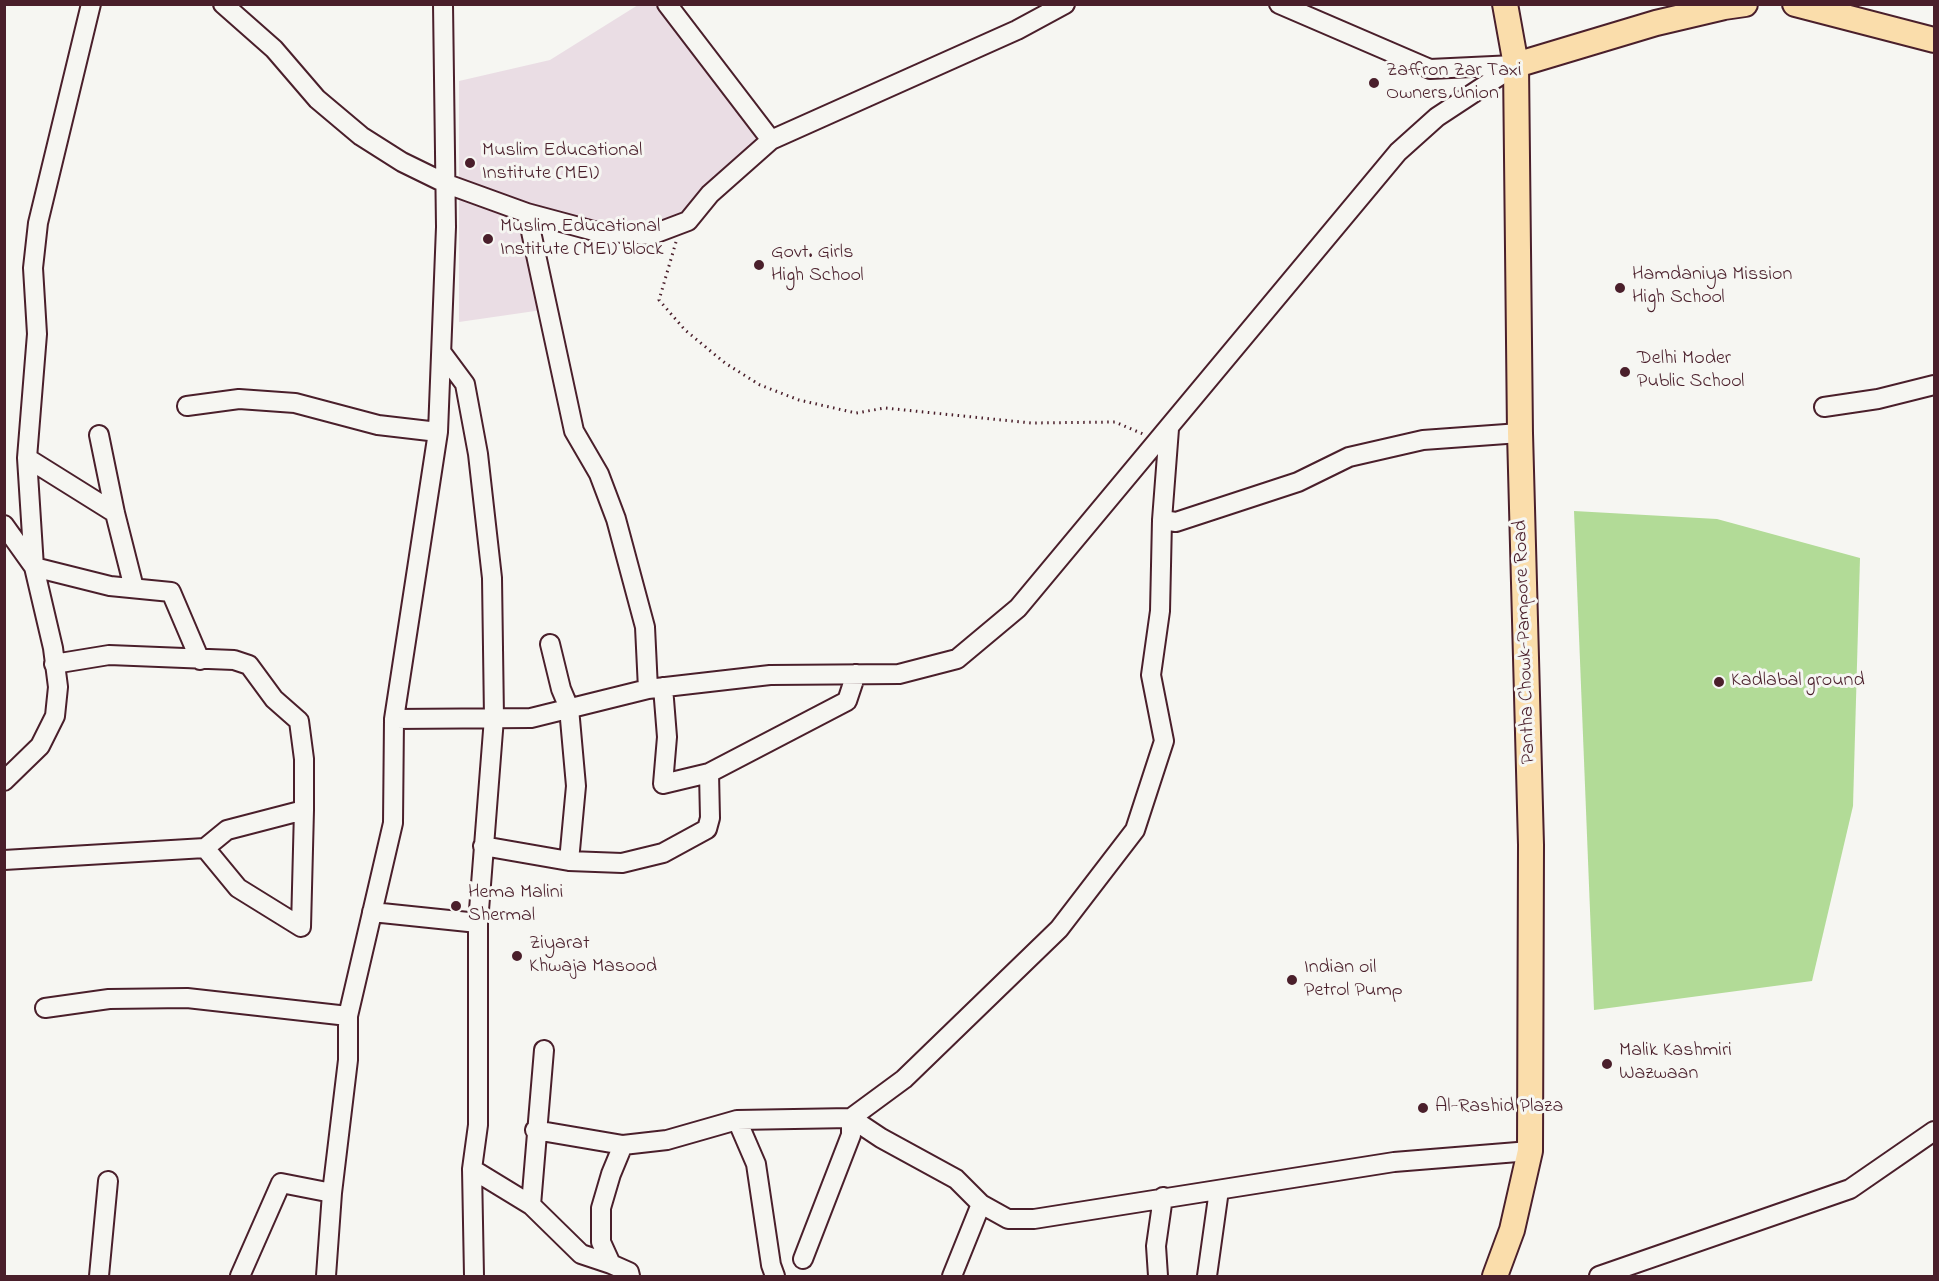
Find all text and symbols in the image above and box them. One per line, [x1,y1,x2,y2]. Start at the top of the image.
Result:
place label: Zaffron Zar Taxi Owners Union [1386,60,1522,107]
marker: Zaffron Zar Taxi Owners Union [1367,76,1381,90]
place label: Muslim Educational Institute (MEI) [482,140,642,187]
marker: Muslim Educational Institute (MEI) [463,156,477,170]
place label: Muslim Educational Institute (MEI) block [500,216,663,263]
marker: Muslim Educational Institute (MEI) block [481,232,495,246]
place label: Govt. Girls High School [771,242,864,289]
marker: Govt. Girls High School [752,258,766,272]
place label: Hamdaniya Mission High School [1632,264,1792,311]
marker: Hamdaniya Mission High School [1613,281,1627,295]
place label: Delhi Moder Public School [1637,348,1744,395]
marker: Delhi Moder Public School [1618,365,1632,379]
street label: Pantha Chowk-Pampore Road [1510,519,1542,765]
place label: Kadlabal ground [1731,670,1865,694]
marker: Kadlabal ground [1712,675,1726,689]
place label: Hema Malini Shermal [468,882,563,929]
marker: Hema Malini Shermal [449,899,463,913]
place label: Ziyarat Khwaja Masood [529,933,657,980]
marker: Ziyarat Khwaja Masood [510,949,524,963]
place label: Indian oil Petrol Pump [1304,957,1403,1004]
marker: Indian oil Petrol Pump [1285,973,1299,987]
place label: Malik Kashmiri Wazwaan [1619,1040,1732,1087]
marker: Malik Kashmiri Wazwaan [1600,1057,1614,1071]
place label: Al-Rashid Plaza [1435,1096,1563,1120]
marker: Al-Rashid Plaza [1416,1101,1430,1115]

